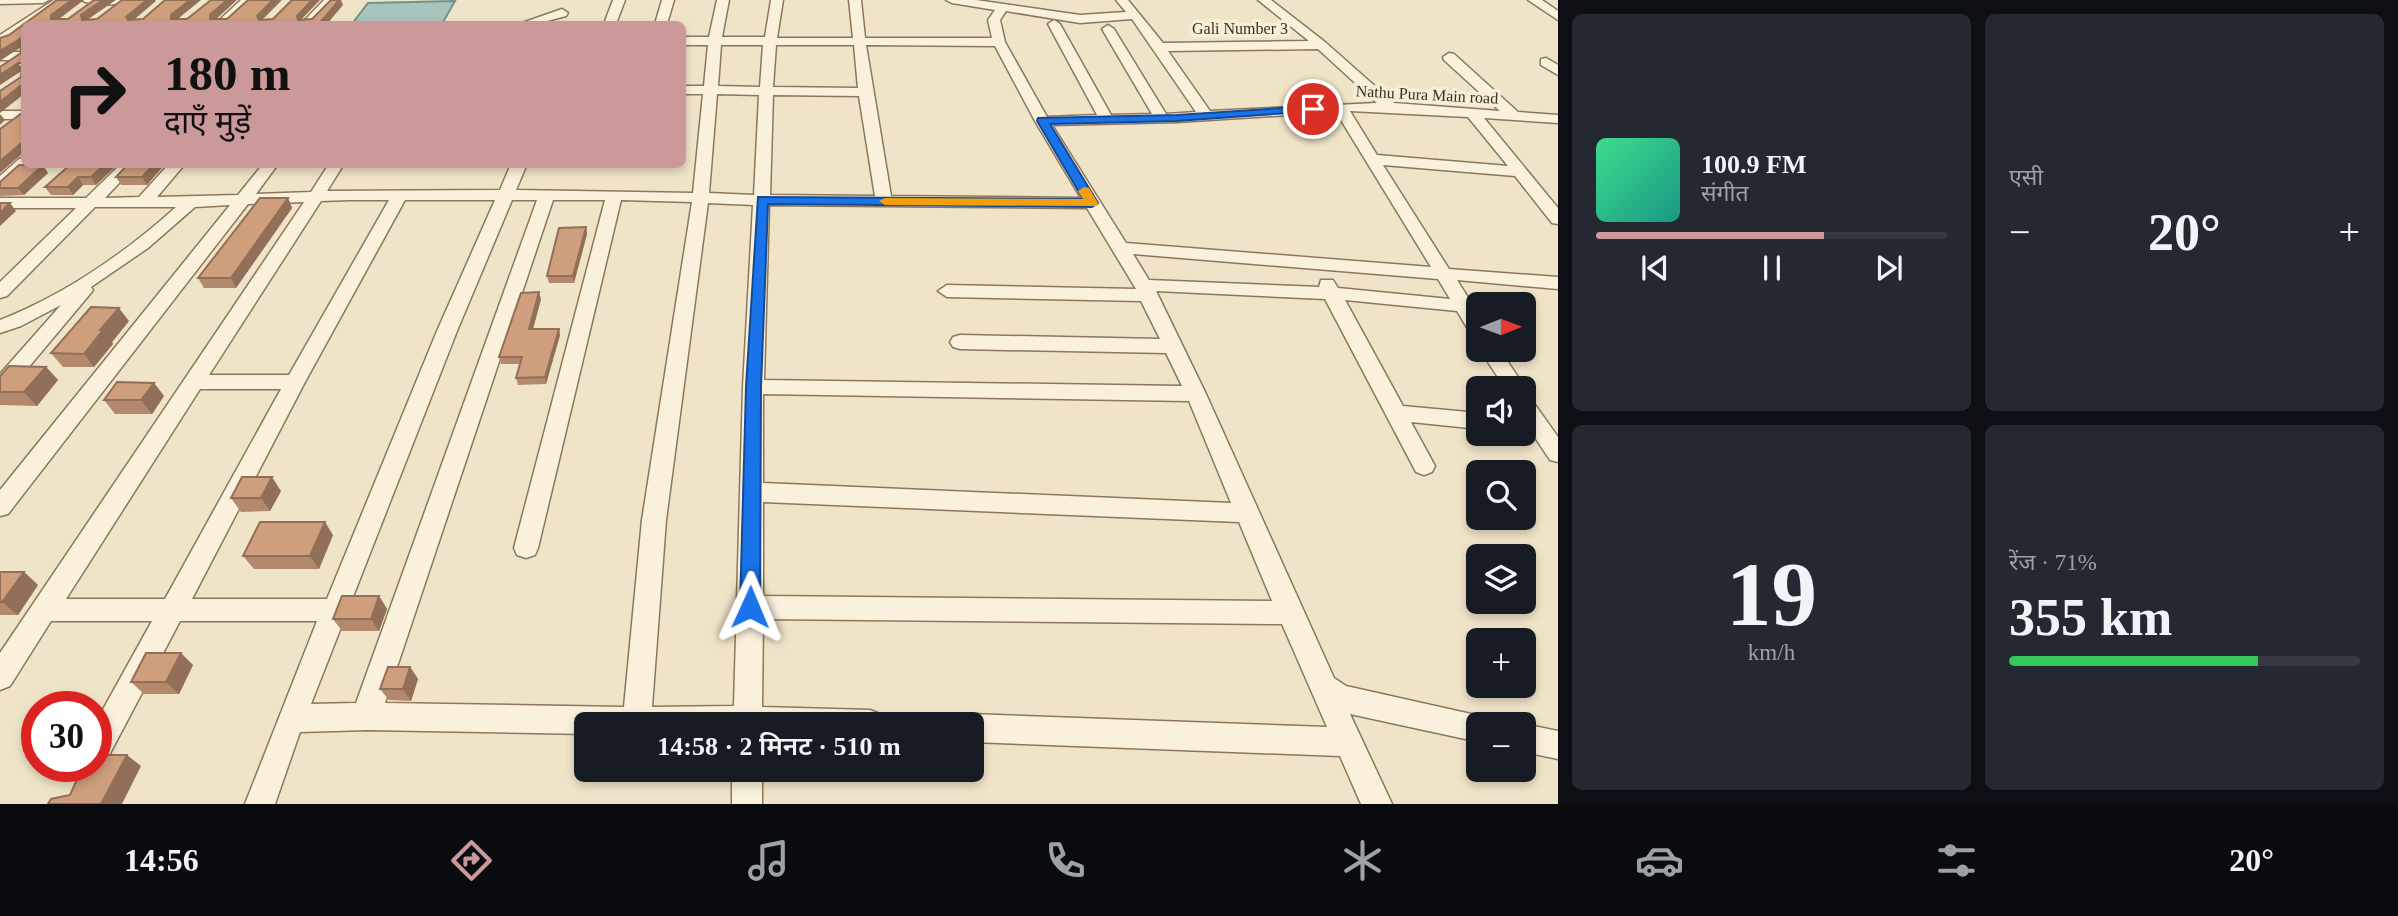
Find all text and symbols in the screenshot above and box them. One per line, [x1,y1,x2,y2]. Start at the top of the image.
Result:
street label: Gali Number 3 [1192,20,1288,37]
text: 180 m [164,46,291,101]
icon: right [49,49,140,140]
pin [1283,79,1343,139]
street label: Nathu Pura Main road [1355,82,1499,107]
icon: arrive [1294,90,1332,128]
text: दाएँ मुड़ें [164,104,251,140]
text: 100.9 FM [1701,150,1806,179]
text: एसी [2009,165,2043,190]
text: संगीत [1701,181,1749,206]
text: 20° [2148,204,2221,261]
text: − [2009,211,2030,253]
text: + [2339,211,2360,253]
icon: previous [1636,249,1674,287]
icon: pause [1753,249,1791,287]
icon: next [1870,249,1908,287]
north arrow [1466,292,1536,362]
map controls [1466,292,1536,782]
button: sound [1466,376,1536,446]
button: search [1466,460,1536,530]
button: layers [1466,544,1536,614]
text: 19 [1726,544,1817,645]
text: रेंज · 71% [2009,550,2097,575]
position arrow [713,570,787,644]
text: 355 km [2009,589,2172,646]
button: + [1466,628,1536,698]
text: km/h [1748,640,1795,665]
speed limit sign: 30 [21,691,112,782]
button: − [1466,712,1536,782]
text: 14:58 · 2 मिनट · 510 m [657,732,901,761]
icon: directions [447,836,496,885]
icon: music [744,836,793,885]
icon: phone [1041,836,1090,885]
icon: climate [1338,836,1387,885]
icon: car [1635,836,1684,885]
icon: filters [1932,836,1981,885]
text: 14:56 [124,842,199,878]
text: 20° [2229,842,2274,878]

